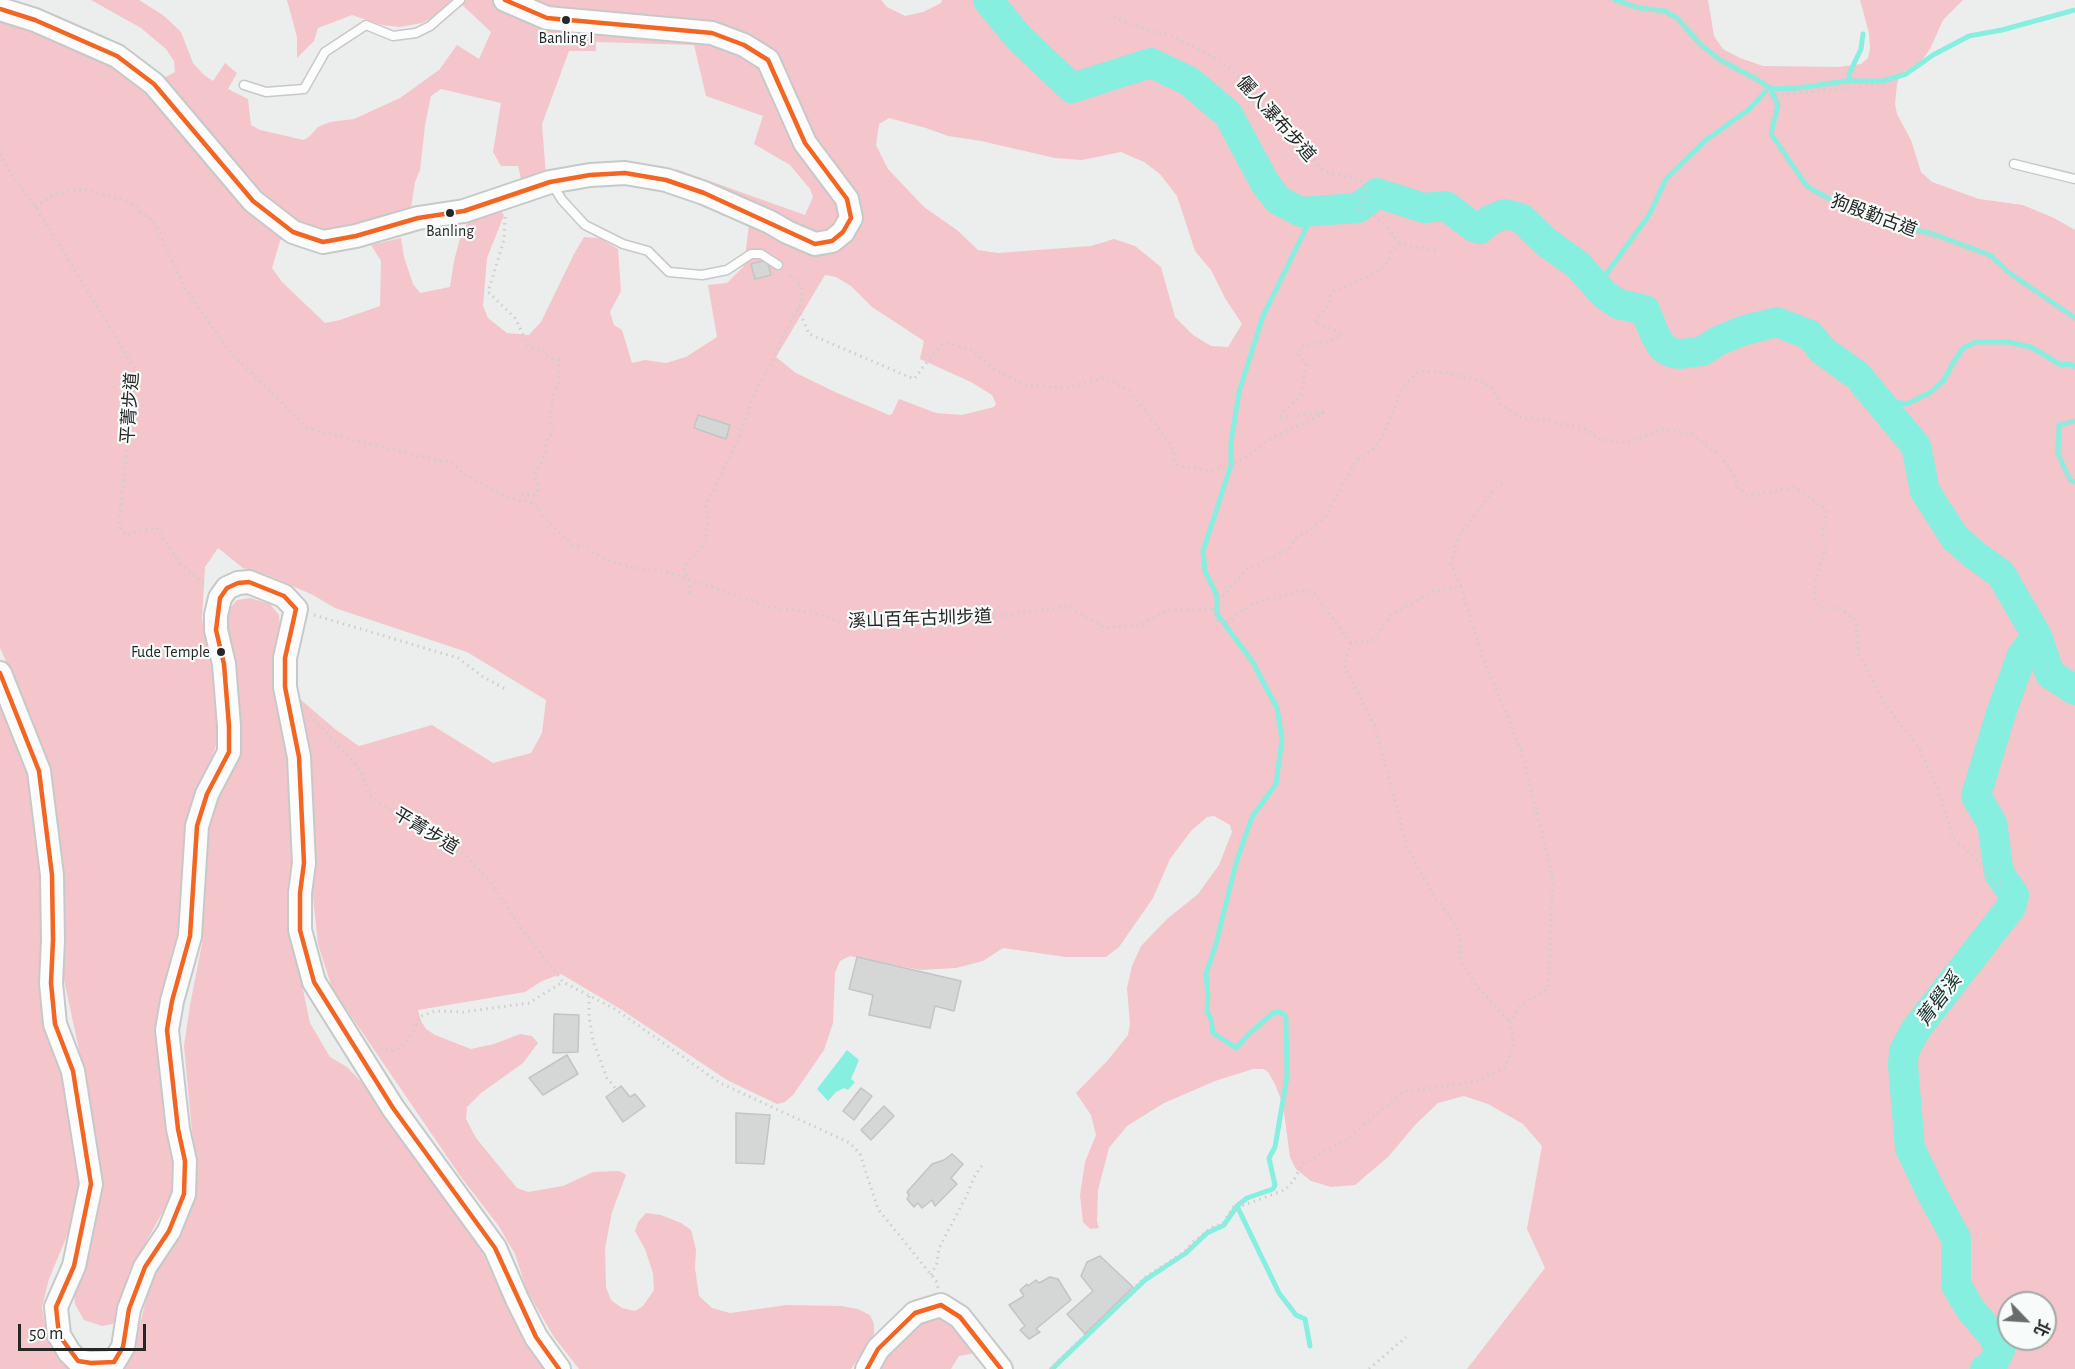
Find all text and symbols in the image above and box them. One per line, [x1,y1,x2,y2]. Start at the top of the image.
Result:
marker: Banling I [560,14,572,26]
place label: Banling I [539,28,593,48]
street label: 儷人瀑布步道 [1232,72,1320,166]
street label: 狗殷勤古道 [1828,190,1920,242]
marker: Banling [444,207,456,219]
place label: Banling [426,221,474,241]
street label: 平菁步道 [117,371,143,445]
street label: 溪山百年古圳步道 [848,606,992,632]
place label: Fude Temple [131,642,210,662]
marker: Fude Temple [215,646,227,658]
street label: 平菁步道 [390,803,462,859]
water label: 菁礐溪 [1911,969,1967,1031]
north arrow [1997,1291,2057,1351]
scale bar [21,1312,148,1350]
text: 北 [2031,1317,2052,1338]
text: 50 m [29,1325,63,1343]

